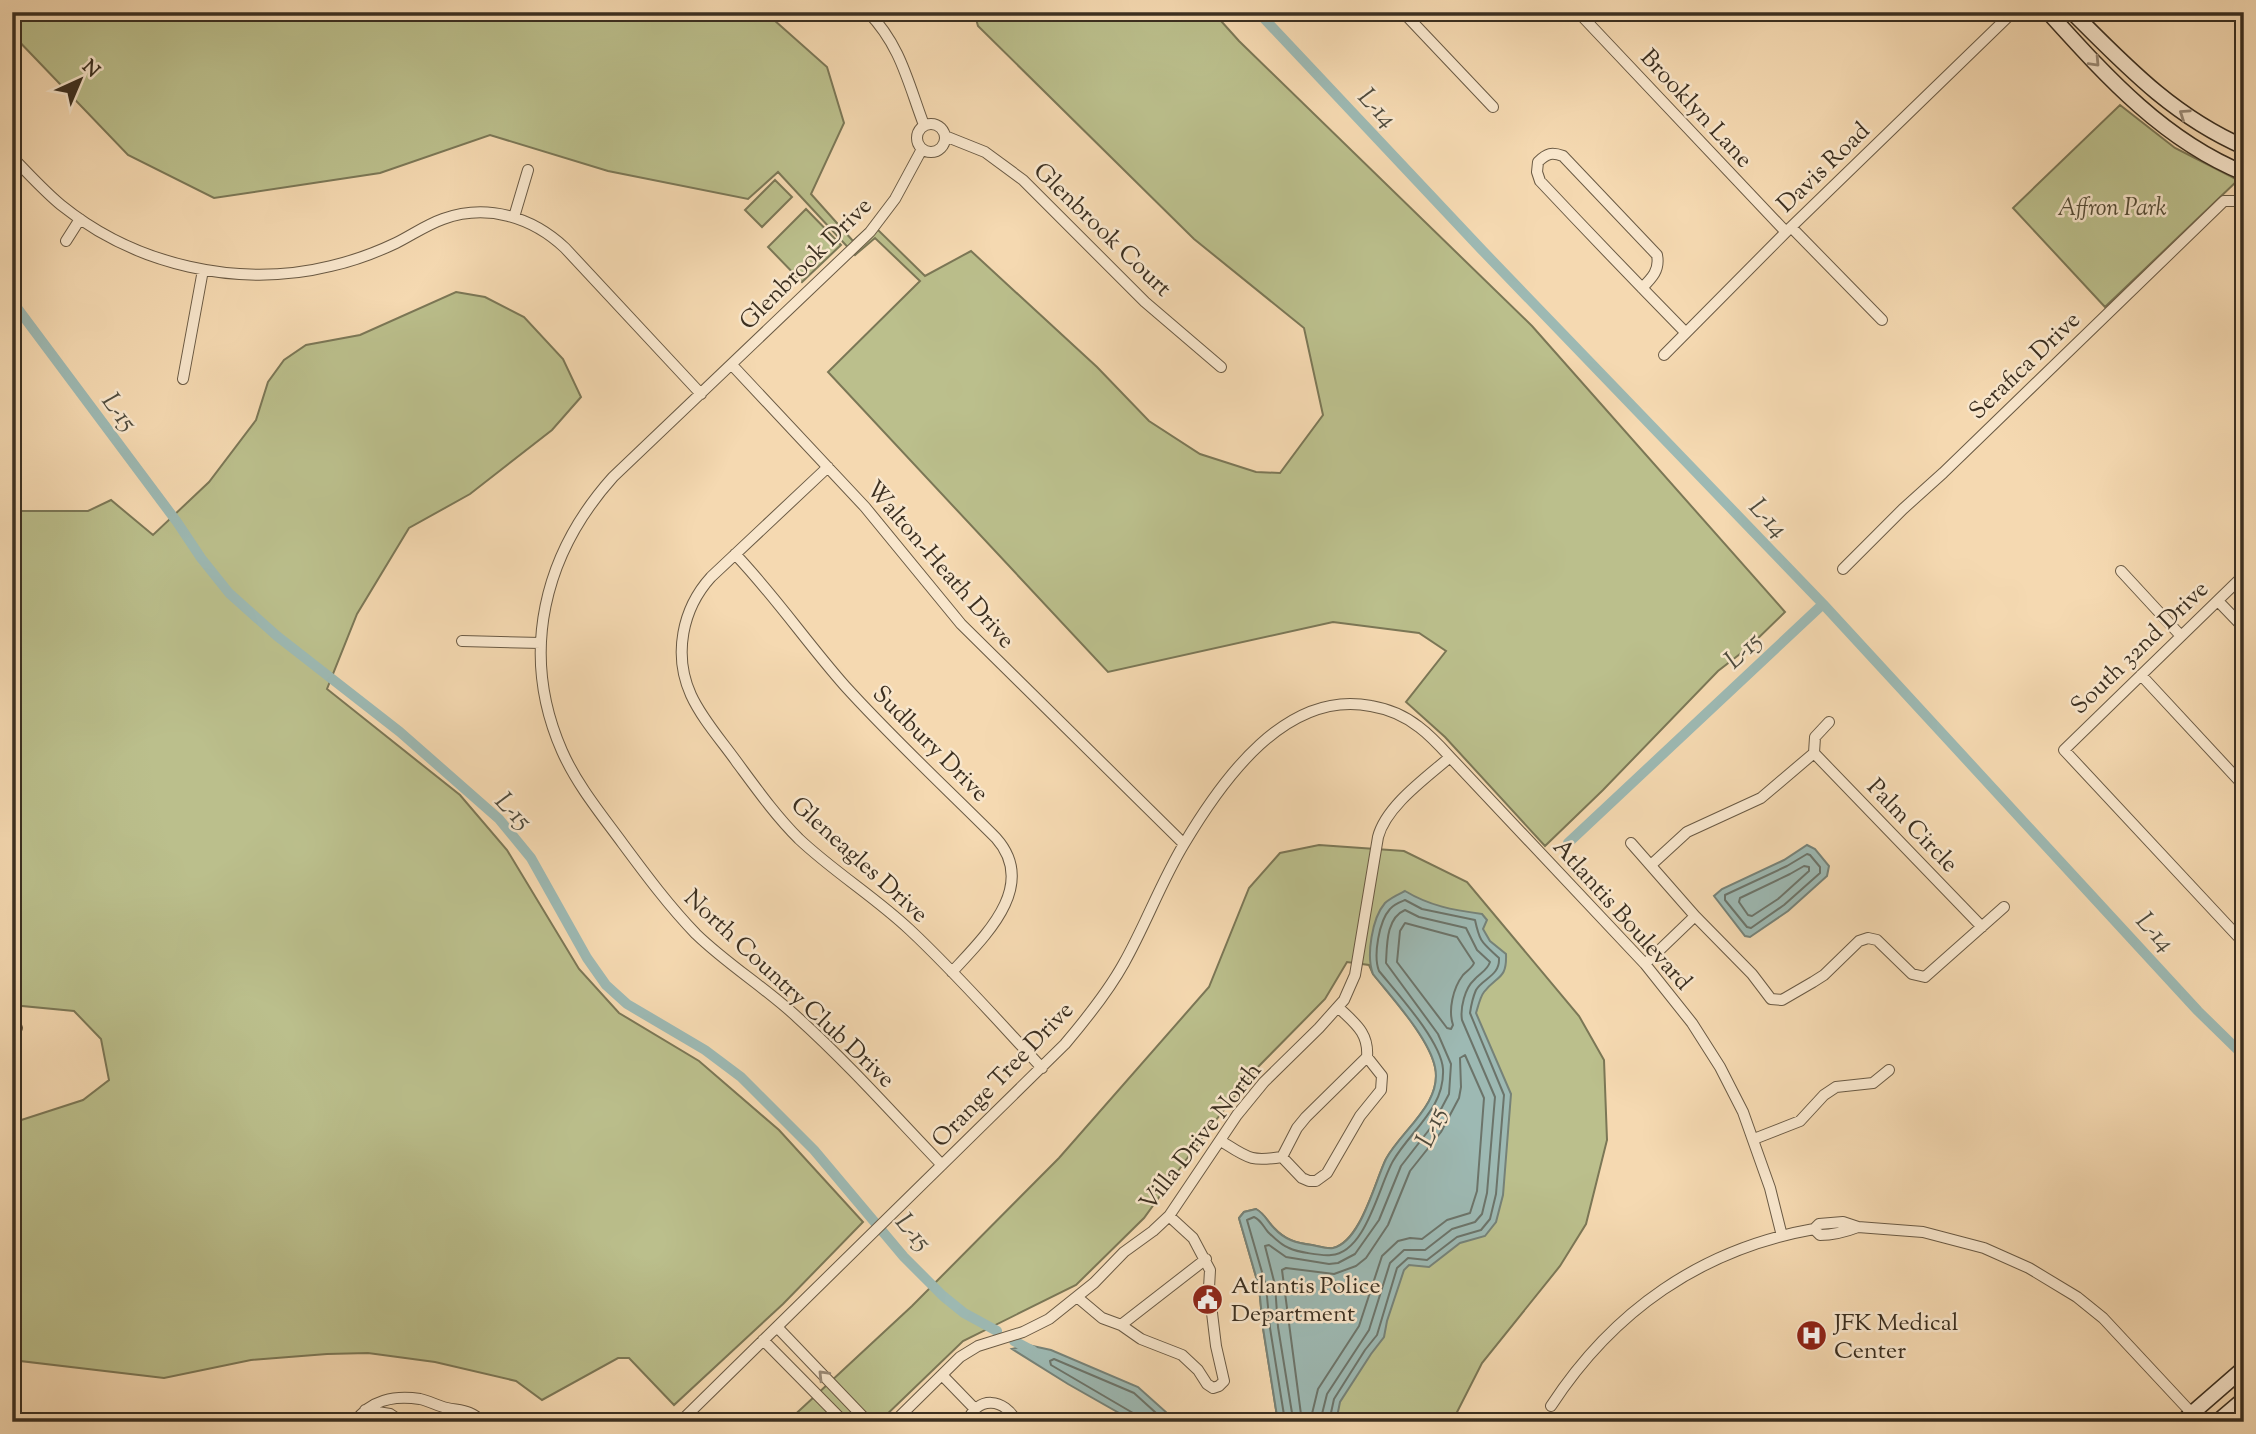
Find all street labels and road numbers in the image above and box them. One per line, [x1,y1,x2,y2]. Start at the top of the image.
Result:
street label: Brooklyn Lane [1631,42,1760,176]
street label: Davis Road [1770,115,1879,222]
street label: Glenbrook Court [1025,156,1178,305]
street label: Glenbrook Drive [732,190,880,338]
street label: Serafica Drive [1962,304,2089,428]
street label: Walton-Heath Drive [857,474,1022,657]
street label: South 32nd Drive [2064,574,2217,723]
street label: Sudbury Drive [864,678,996,810]
street label: Palm Circle [1858,772,1965,881]
street label: Gleneagles Drive [782,789,935,932]
street label: Atlantis Boulevard [1544,832,1699,999]
street label: North Country Club Drive [676,882,902,1097]
street label: Orange Tree Drive [925,995,1082,1156]
street label: Villa Drive North [1133,1056,1271,1219]

